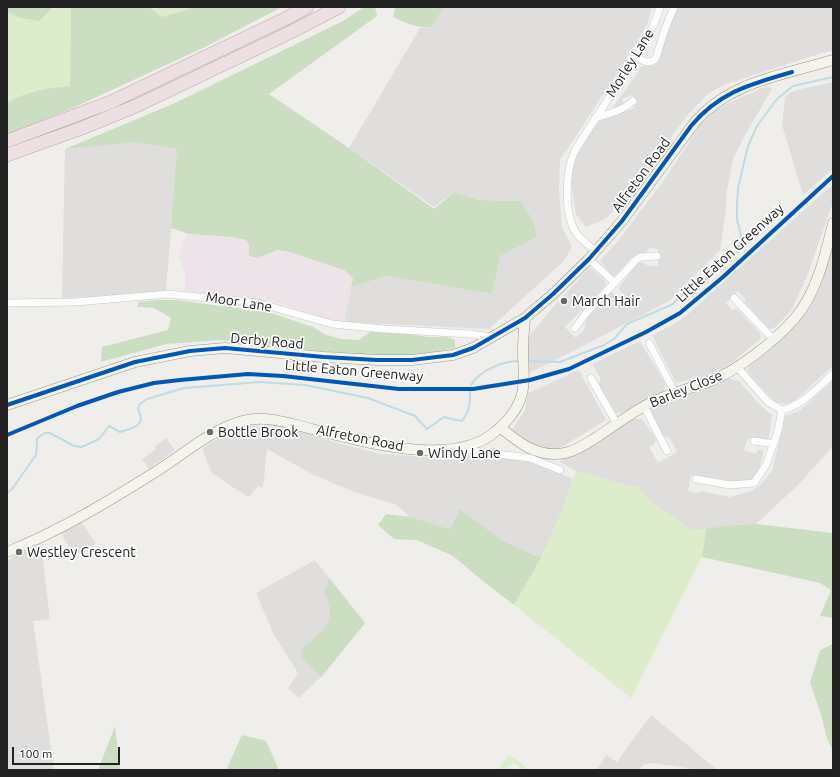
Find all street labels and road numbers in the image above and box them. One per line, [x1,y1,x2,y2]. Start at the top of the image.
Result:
street label: Morley Lane [602,26,658,100]
street label: Alfreton Road [608,134,674,216]
street label: Little Eaton Greenway [673,200,787,306]
street label: Moor Lane [205,288,273,316]
street label: Derby Road [230,329,304,353]
street label: Little Eaton Greenway [284,357,424,385]
street label: Barley Close [647,367,725,411]
street label: Alfreton Road [315,421,405,455]

